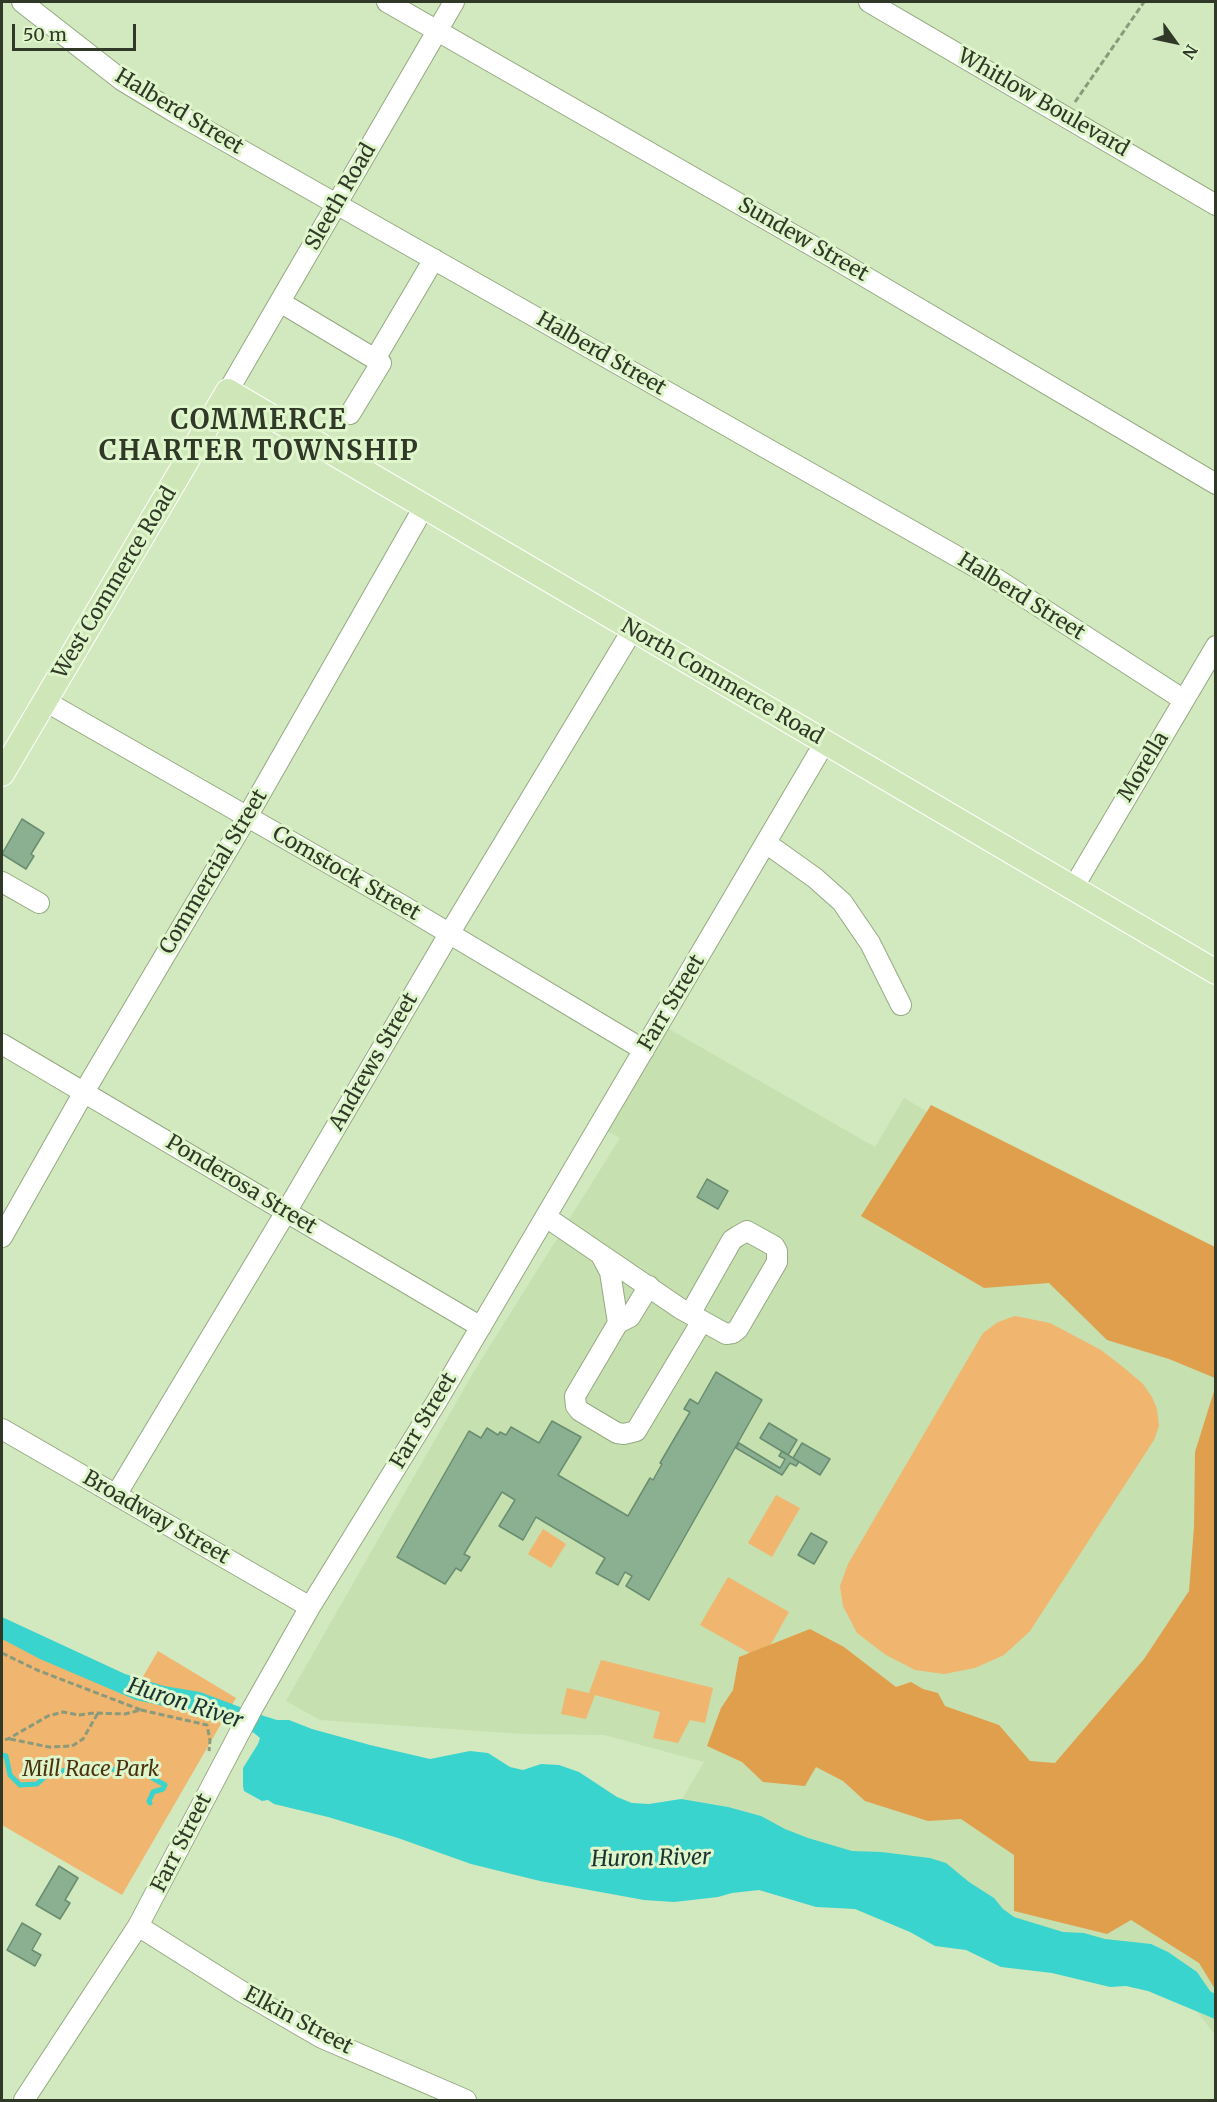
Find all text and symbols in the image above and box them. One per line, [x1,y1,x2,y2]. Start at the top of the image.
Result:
scale bar [15,12,140,50]
north arrow [1145,12,1205,72]
text: 50 m [23,23,67,46]
text: N [1178,41,1202,63]
street label: Whitlow Boulevard [953,44,1133,162]
street label: Halberd Street [110,64,248,160]
street label: Sleeth Road [300,139,382,255]
street label: Sundew Street [733,193,873,287]
street label: Halberd Street [532,307,670,401]
district label: COMMERCE CHARTER TOWNSHIP [99,405,419,468]
street label: West Commerce Road [48,483,182,683]
street label: Halberd Street [953,548,1089,646]
street label: North Commerce Road [616,614,828,750]
street label: Morella [1113,728,1175,806]
street label: Commercial Street [155,785,273,959]
street label: Comstock Street [268,822,424,926]
street label: Farr Street [634,951,710,1055]
street label: Andrews Street [324,989,424,1135]
street label: Ponderosa Street [161,1130,321,1240]
street label: Farr Street [386,1369,462,1473]
street label: Broadway Street [78,1466,234,1570]
water label: Huron River [124,1673,246,1735]
park label: Mill Race Park [23,1757,159,1783]
street label: Farr Street [146,1790,218,1896]
water label: Huron River [591,1845,711,1873]
street label: Elkin Street [239,1982,357,2060]

